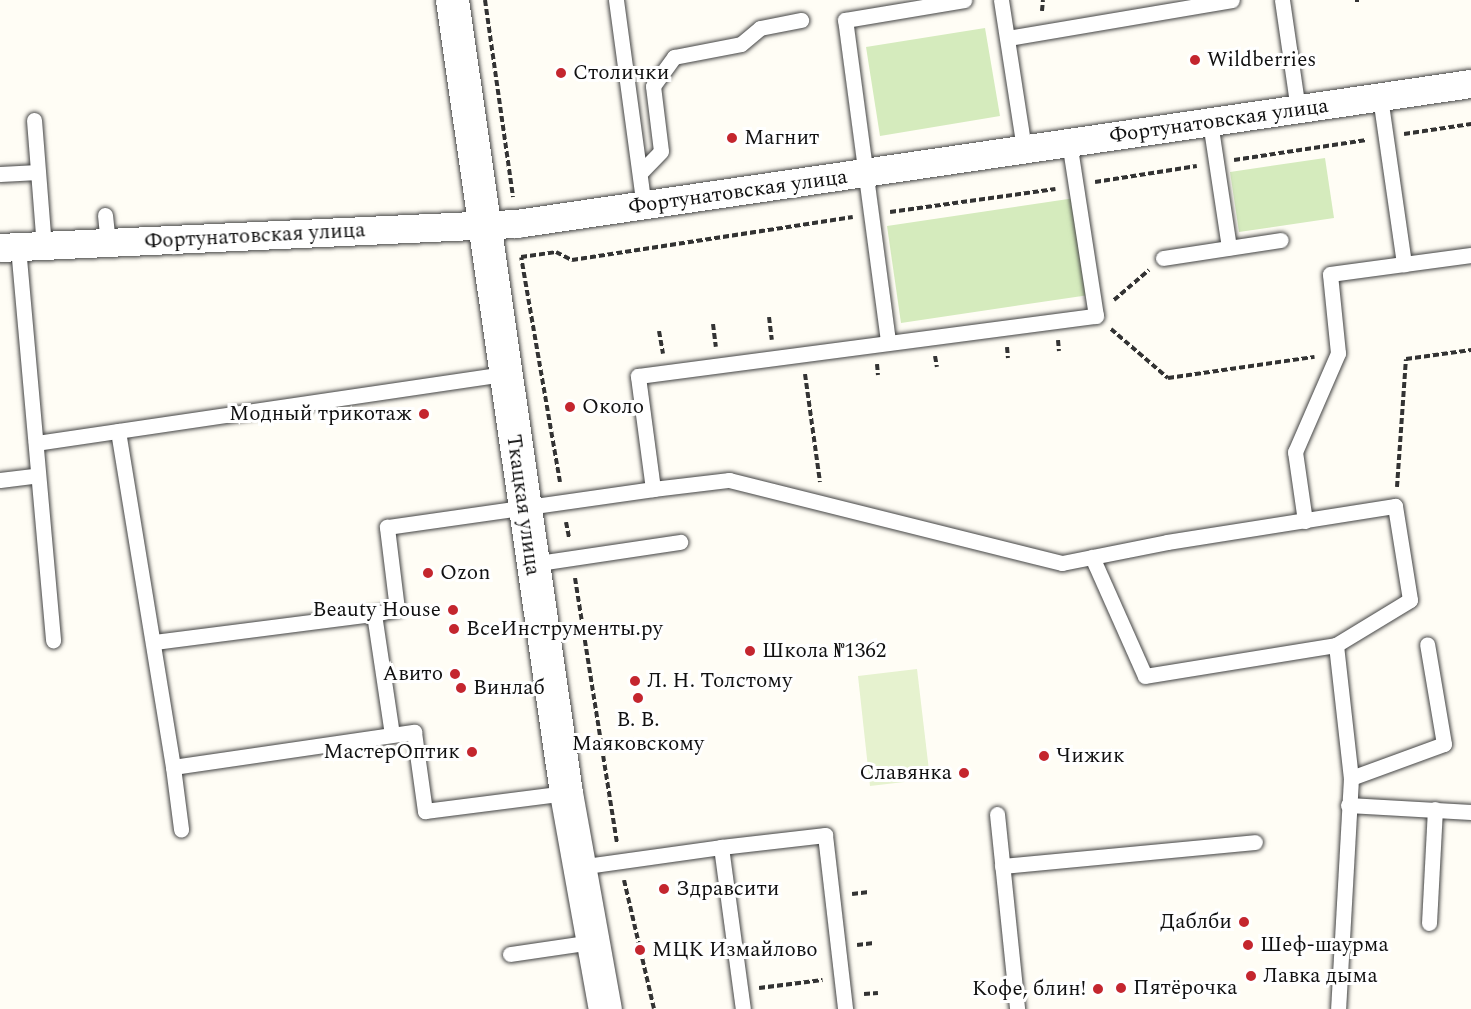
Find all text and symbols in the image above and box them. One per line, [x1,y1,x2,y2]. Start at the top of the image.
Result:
place label: Wildberries [1207,47,1316,73]
marker: Wildberries [1188,53,1202,67]
place label: Столички [573,60,669,86]
marker: Столички [554,66,568,80]
street label: Фортунатовская улица [1108,93,1330,149]
place label: Магнит [744,125,819,151]
marker: Магнит [725,131,739,145]
street label: Фортунатовская улица [627,164,849,220]
street label: Фортунатовская улица [144,218,366,254]
place label: Около [582,394,644,420]
marker: Около [563,400,577,414]
place label: Модный трикотаж [229,401,412,427]
marker: Модный трикотаж [417,407,431,421]
street label: Ткацкая улица [501,433,545,577]
place label: Ozon [440,560,490,586]
marker: Ozon [421,566,435,580]
place label: Beauty House [313,597,441,623]
marker: Beauty House [446,603,460,617]
place label: ВсеИнструменты.ру [466,616,663,642]
marker: ВсеИнструменты.ру [447,622,461,636]
place label: Школа №1362 [762,638,886,664]
marker: Школа №1362 [743,644,757,658]
place label: Авито [382,661,443,687]
marker: Авито [448,667,462,681]
place label: Л. Н. Толстому [647,668,792,694]
marker: Л. Н. Толстому [628,674,642,688]
place label: Винлаб [473,675,545,701]
marker: Винлаб [454,681,468,695]
marker: В. В. Маяковскому [631,691,645,705]
place label: В. В. Маяковскому [572,707,704,757]
place label: МастерОптик [323,739,460,765]
place label: Чижик [1056,743,1125,769]
marker: МастерОптик [465,745,479,759]
marker: Чижик [1037,749,1051,763]
place label: Славянка [860,760,952,786]
marker: Славянка [957,766,971,780]
place label: Здравсити [676,876,779,902]
marker: Здравсити [657,882,671,896]
place label: Даблби [1160,909,1232,935]
marker: Даблби [1237,915,1251,929]
place label: Шеф-шаурма [1260,932,1389,958]
place label: МЦК Измайлово [652,937,818,963]
marker: Шеф-шаурма [1241,938,1255,952]
marker: МЦК Измайлово [633,943,647,957]
place label: Лавка дыма [1263,963,1378,989]
marker: Лавка дыма [1244,969,1258,983]
place label: Пятёрочка [1133,975,1238,1001]
place label: Кофе, блин! [972,976,1086,1002]
marker: Пятёрочка [1114,981,1128,995]
marker: Кофе, блин! [1091,982,1105,996]

